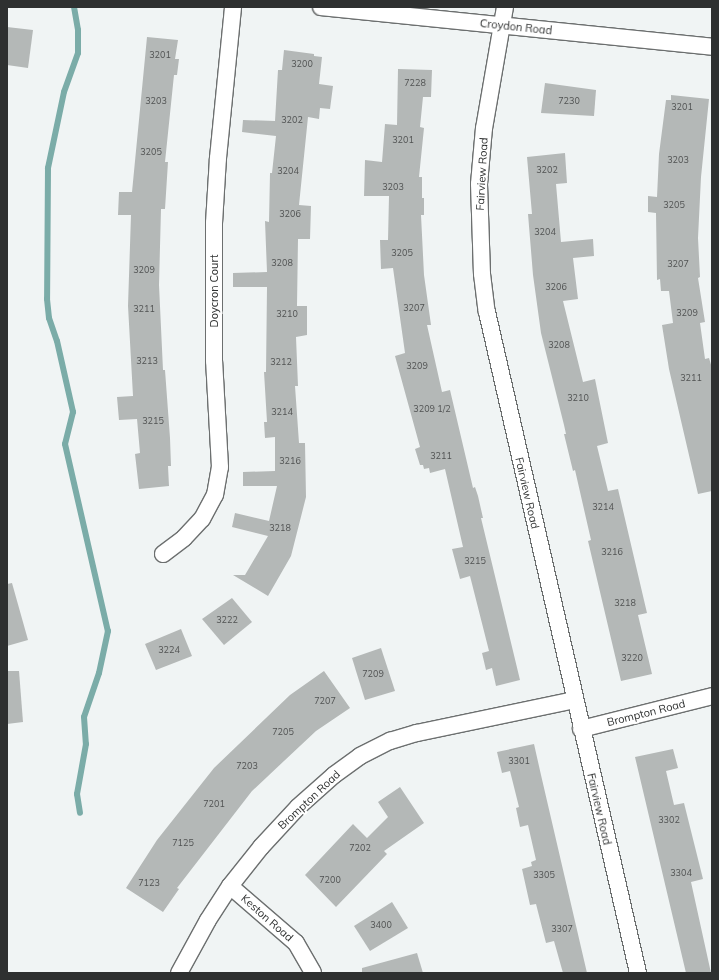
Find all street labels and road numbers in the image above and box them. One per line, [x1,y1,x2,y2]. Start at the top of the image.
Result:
street label: Croydon Road [479,17,553,37]
street label: Fairview Road [473,137,491,211]
street label: Doycron Court [207,254,221,328]
street label: Fairview Road [512,456,542,530]
street label: Brompton Road [605,697,687,729]
street label: Brompton Road [275,768,343,832]
street label: Fairview Road [584,772,614,846]
street label: Keston Road [238,892,296,944]

